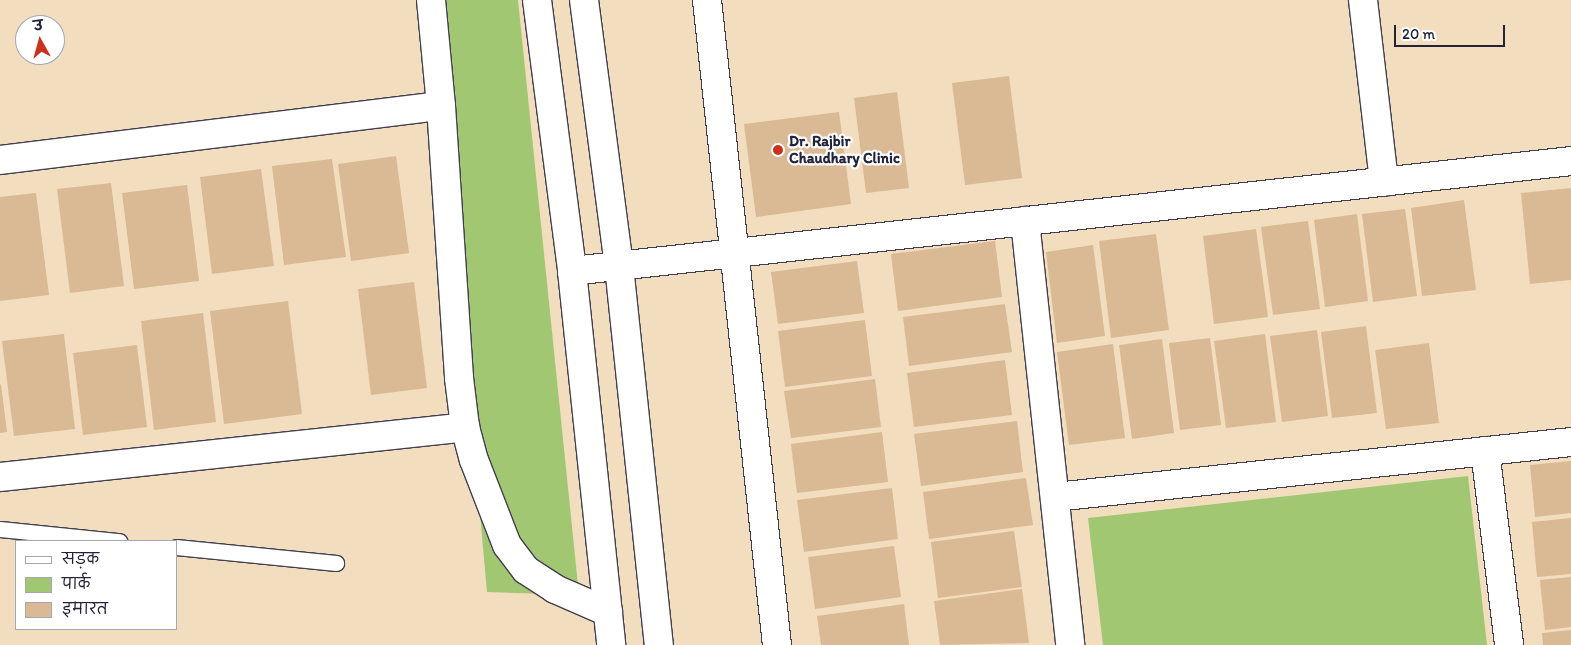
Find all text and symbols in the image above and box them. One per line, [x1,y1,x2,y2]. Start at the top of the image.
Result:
north arrow [15,15,65,65]
scale bar [1396,15,1507,47]
text: उ [33,17,44,35]
text: 20 m [1402,25,1435,43]
place label: Dr. Rajbir Chaudhary Clinic [789,132,899,167]
marker: Dr. Rajbir Chaudhary Clinic [771,143,785,157]
legend [15,540,178,630]
text: सड़क [62,550,99,568]
text: पार्क [62,575,90,593]
text: इमारत [62,600,108,618]

